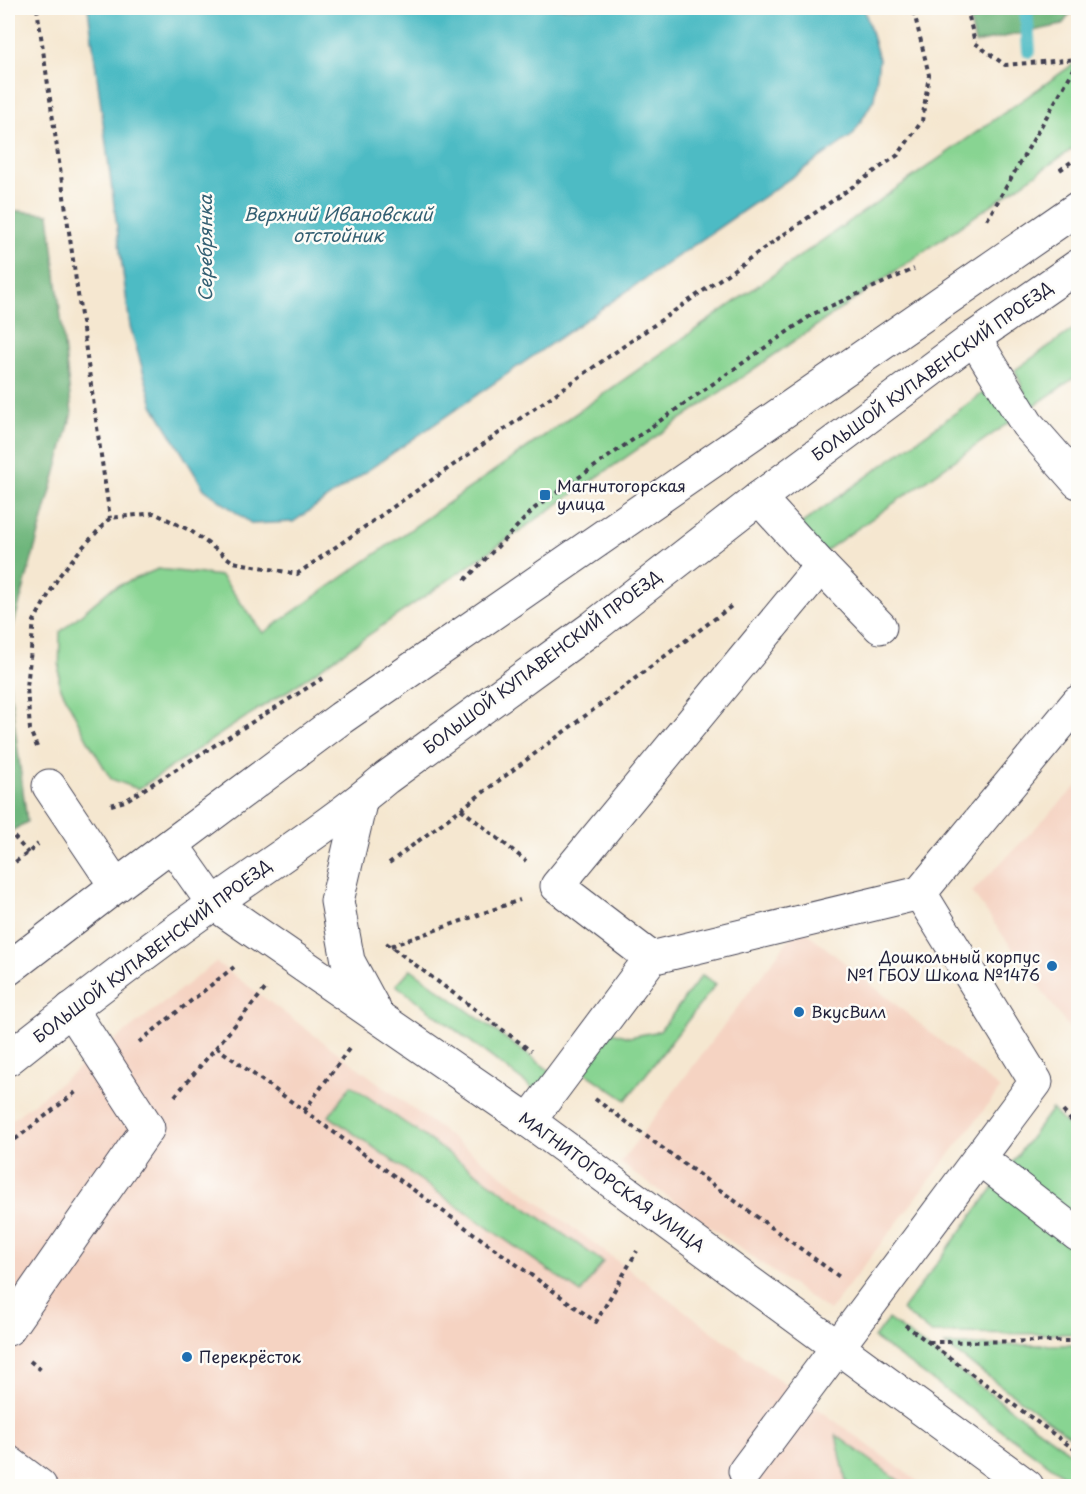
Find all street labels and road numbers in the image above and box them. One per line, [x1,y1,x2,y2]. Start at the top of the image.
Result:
street label: БОЛЬШОЙ КУПАВЕНСКИЙ ПРОЕЗД [806,275,1057,466]
street label: БОЛЬШОЙ КУПАВЕНСКИЙ ПРОЕЗД [417,564,665,759]
street label: БОЛЬШОЙ КУПАВЕНСКИЙ ПРОЕЗД [27,853,275,1048]
street label: МАГНИТОГОРСКАЯ УЛИЦА [515,1105,711,1257]

